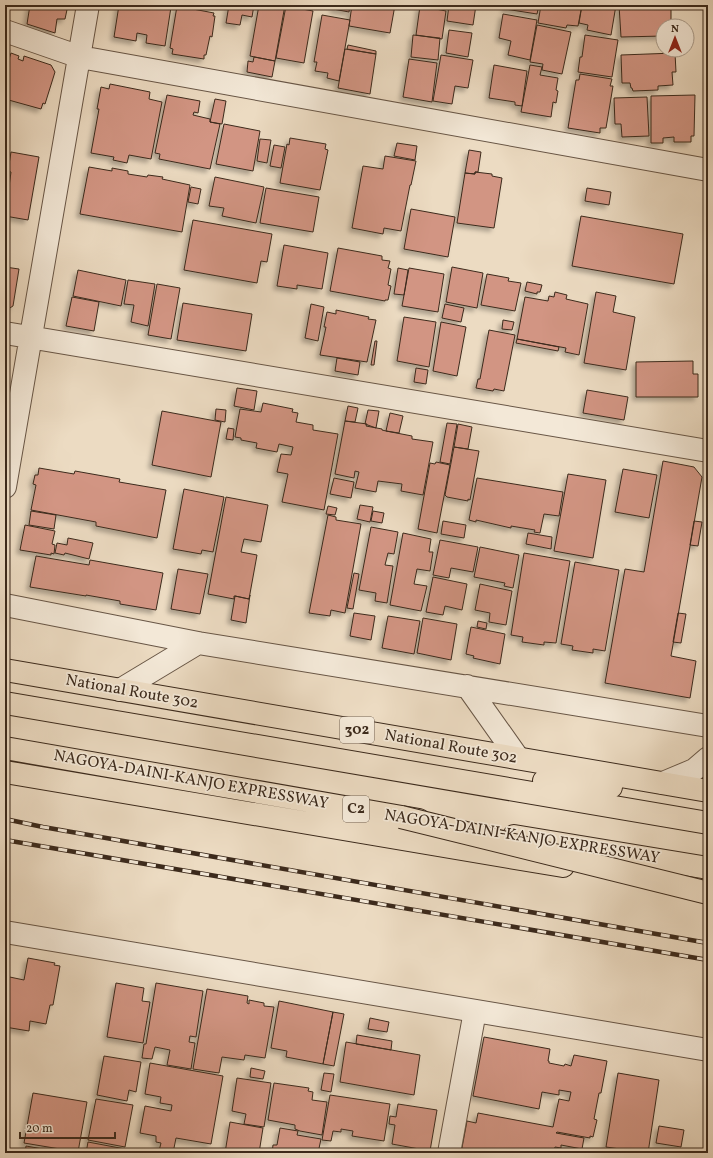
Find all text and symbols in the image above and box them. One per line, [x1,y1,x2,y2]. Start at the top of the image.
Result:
north arrow [655,18,695,58]
text: N [671,22,679,37]
street label: National Route 302 [64,669,200,715]
road number: 302 [340,717,374,743]
street label: National Route 302 [383,724,519,770]
street label: NAGOYA-DAINI-KANJO EXPRESSWAY [52,745,330,815]
road number: C2 [343,796,369,822]
street label: NAGOYA-DAINI-KANJO EXPRESSWAY [383,804,661,870]
scale bar [20,1114,115,1140]
text: 20 m [26,1121,53,1137]

